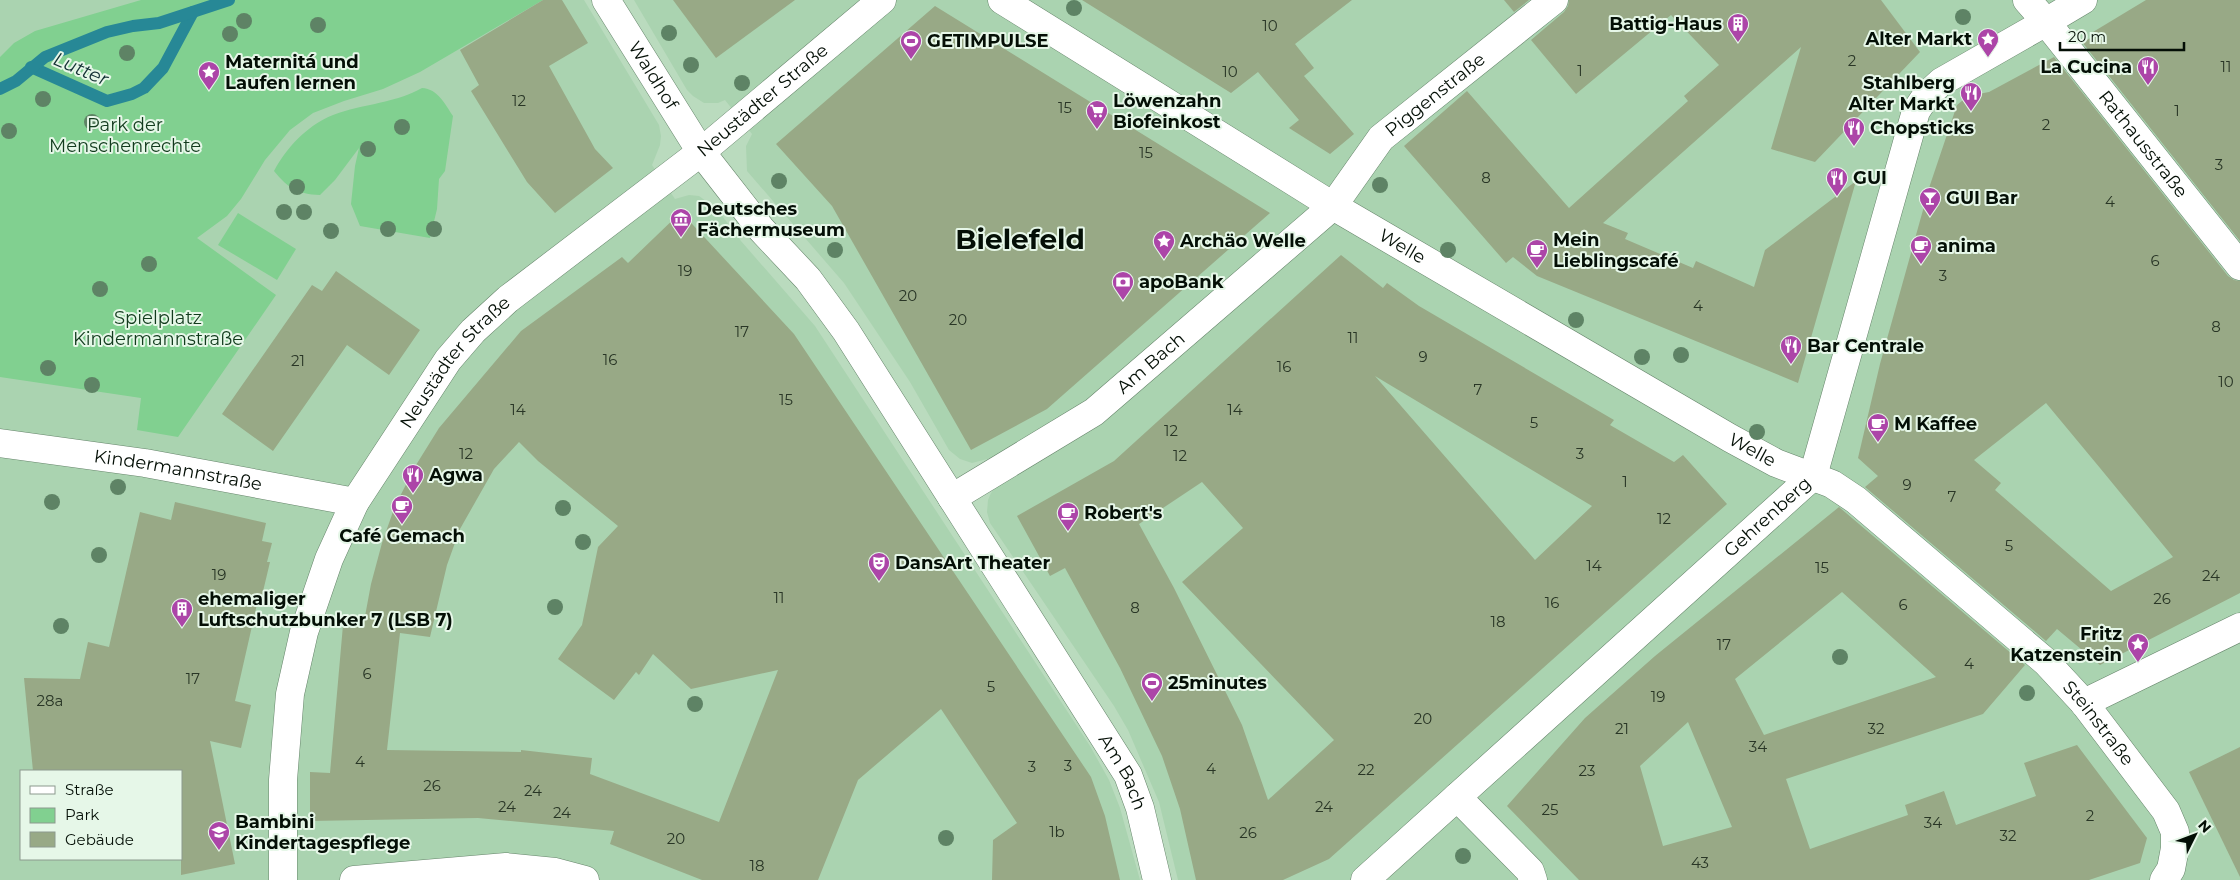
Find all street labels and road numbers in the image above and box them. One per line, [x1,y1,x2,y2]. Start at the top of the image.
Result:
street label: Waldhof [624,37,683,114]
street label: Neustädter Straße [693,39,833,162]
street label: Piggenstraße [1381,48,1490,141]
street label: Rathausstraße [2094,86,2192,202]
street label: Welle [1375,224,1430,269]
street label: Neustädter Straße [395,291,515,433]
street label: Am Bach [1112,328,1189,399]
street label: Welle [1725,428,1780,472]
street label: Kindermannstraße [92,445,264,496]
street label: Gehrenberg [1719,472,1816,562]
street label: Steinstraße [2058,676,2139,770]
street label: Am Bach [1094,730,1151,813]

